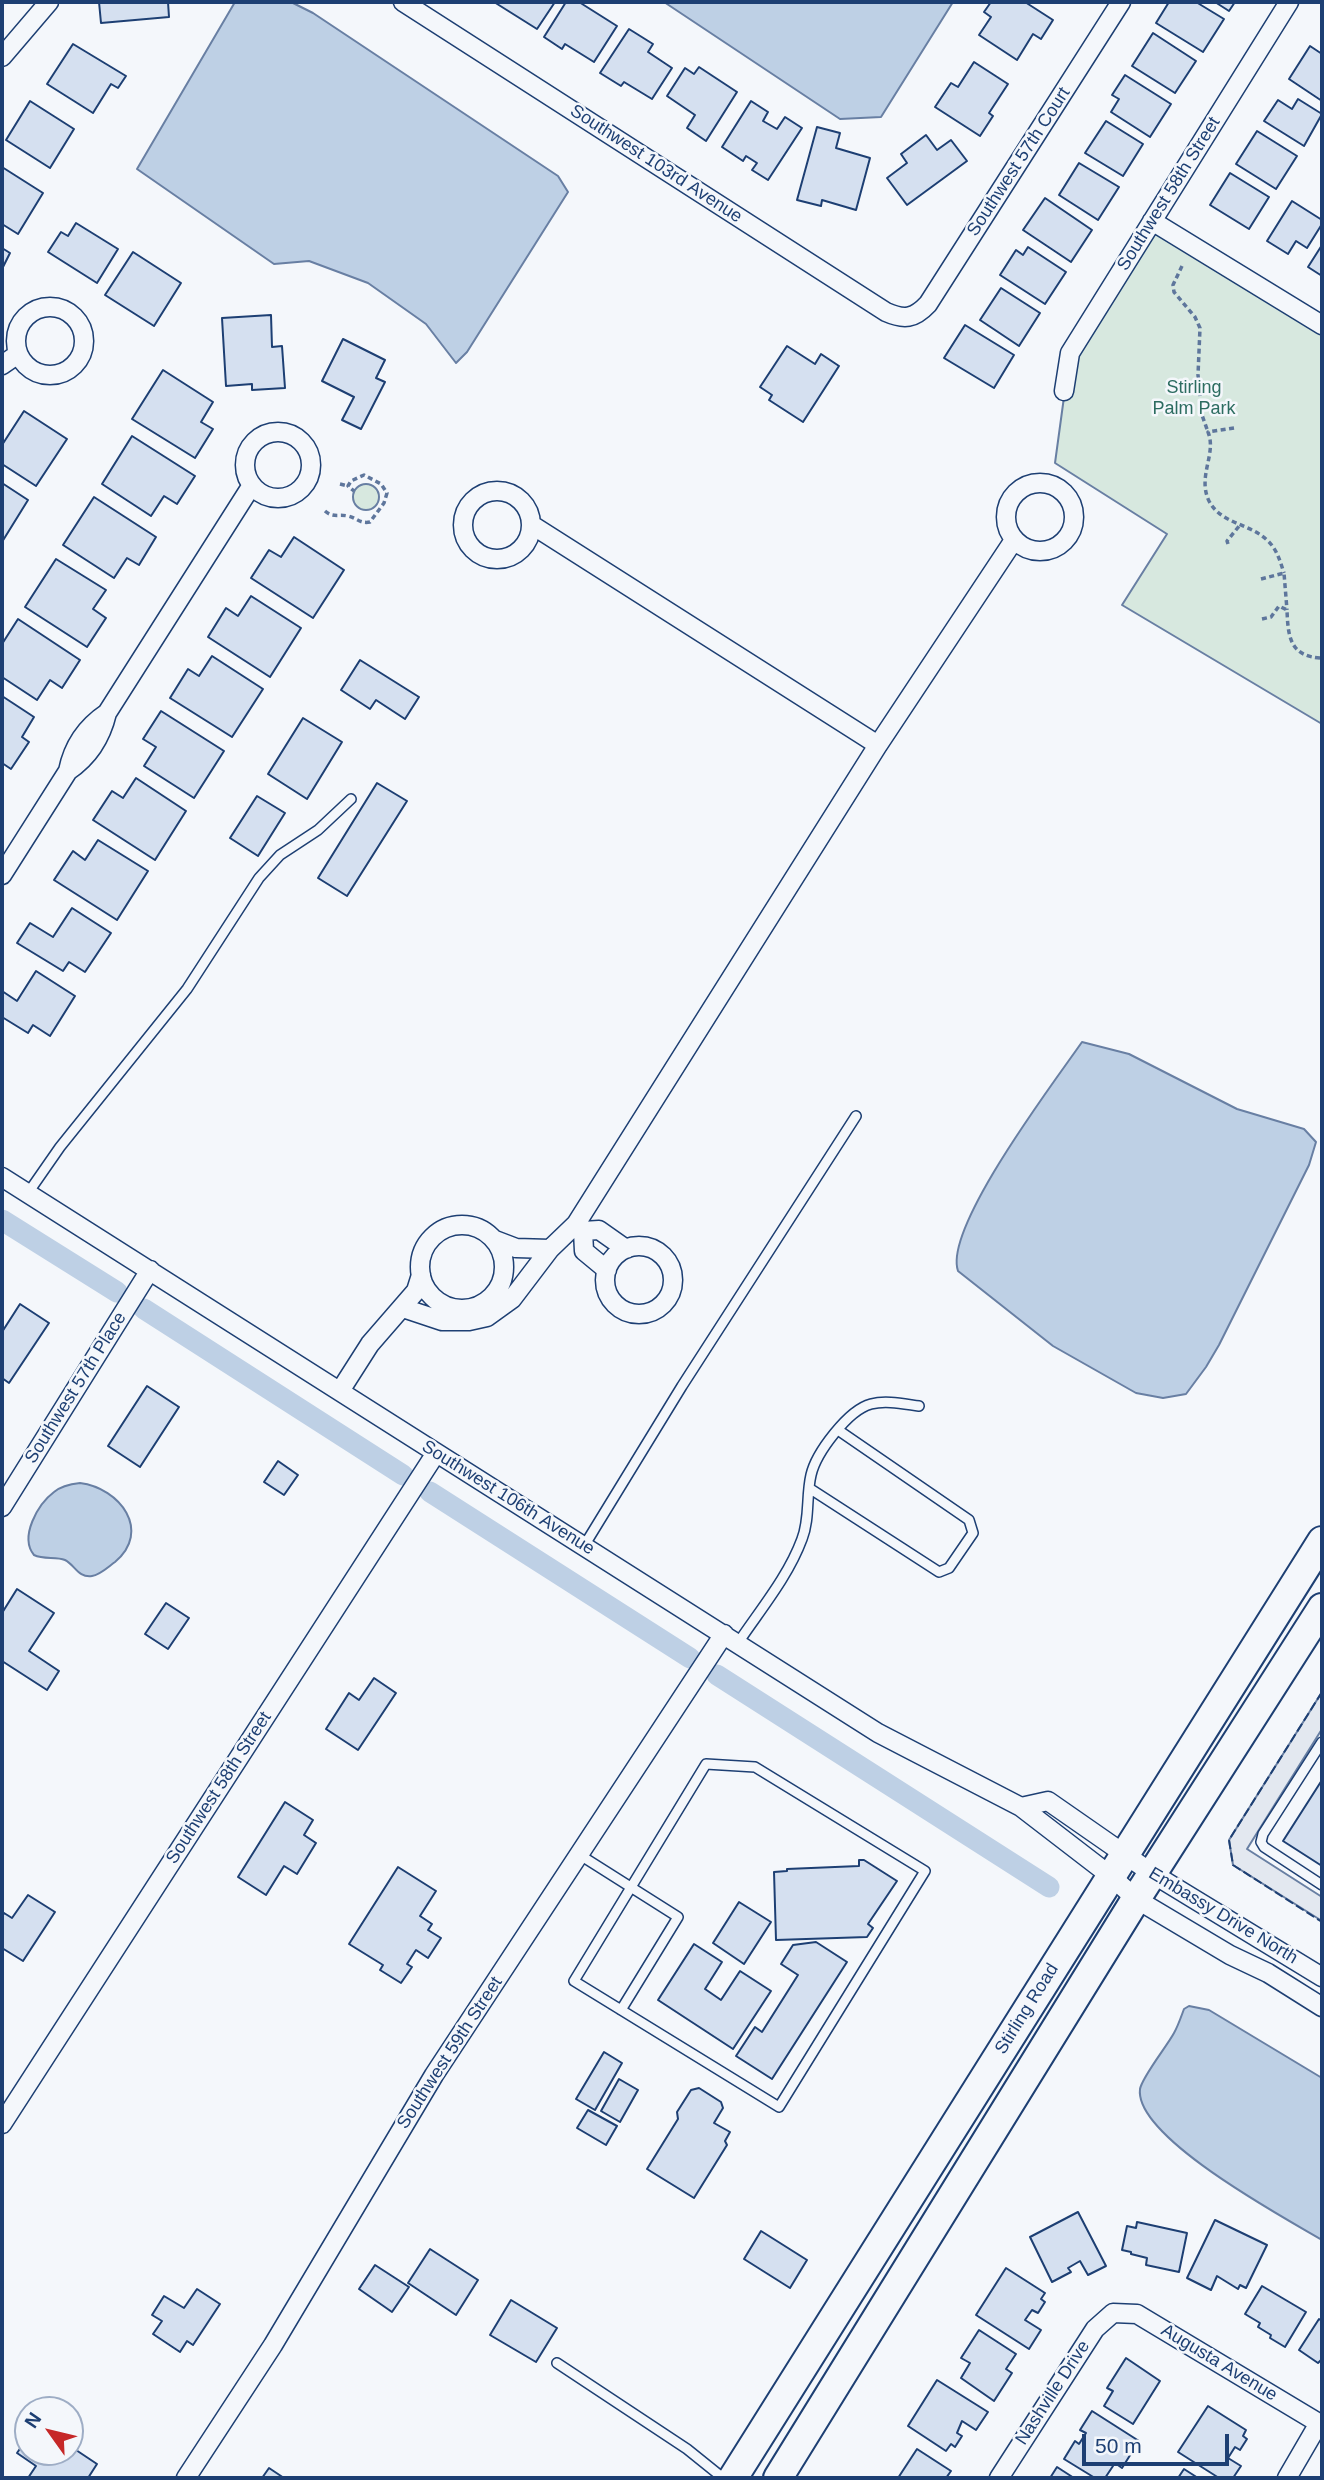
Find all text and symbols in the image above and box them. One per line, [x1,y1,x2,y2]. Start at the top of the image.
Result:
street label: Southwest 57th Court [963,84,1075,240]
street label: Southwest 103rd Avenue [566,100,746,228]
street label: Southwest 58th Street [1113,113,1225,275]
park label: Stirling Palm Park [1152,377,1236,420]
street label: Southwest 57th Place [21,1308,131,1468]
street label: Southwest 106th Avenue [418,1436,598,1560]
street label: Southwest 58th Street [162,1708,276,1868]
street label: Embassy Drive North [1145,1863,1301,1969]
street label: Stirling Road [991,1960,1063,2058]
street label: Southwest 59th Street [393,1973,507,2133]
street label: Augusta Avenue [1157,2320,1281,2406]
street label: Nashville Drive [1011,2337,1095,2449]
north arrow [14,2396,84,2466]
text: N [20,2409,45,2432]
scale bar [1086,2420,1233,2464]
text: 50 m [1095,2434,1142,2457]

